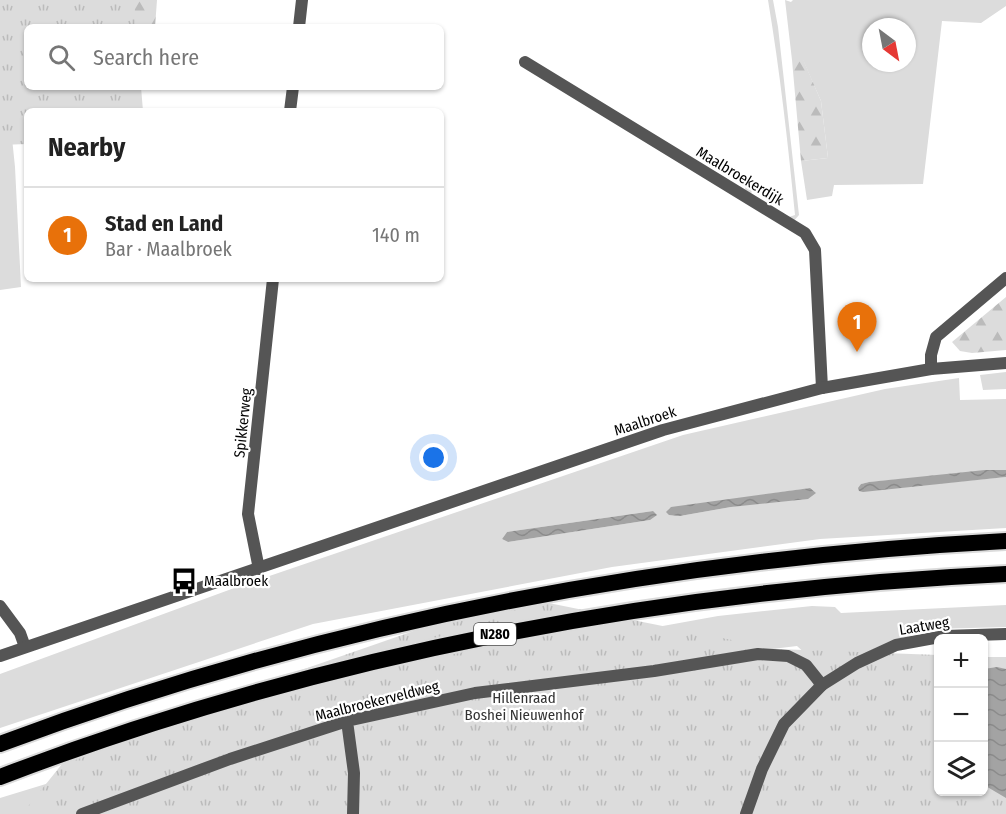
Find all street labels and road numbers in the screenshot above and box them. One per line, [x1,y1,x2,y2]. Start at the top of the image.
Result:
street label: Maalbroekerdijk [693,143,787,209]
street label: Spikkerweg [230,387,256,459]
street label: Maalbroek [612,403,678,439]
street label: Laatweg [898,613,950,639]
road number: N280 [474,623,516,645]
street label: Maalbroekerveldweg [313,677,441,725]

